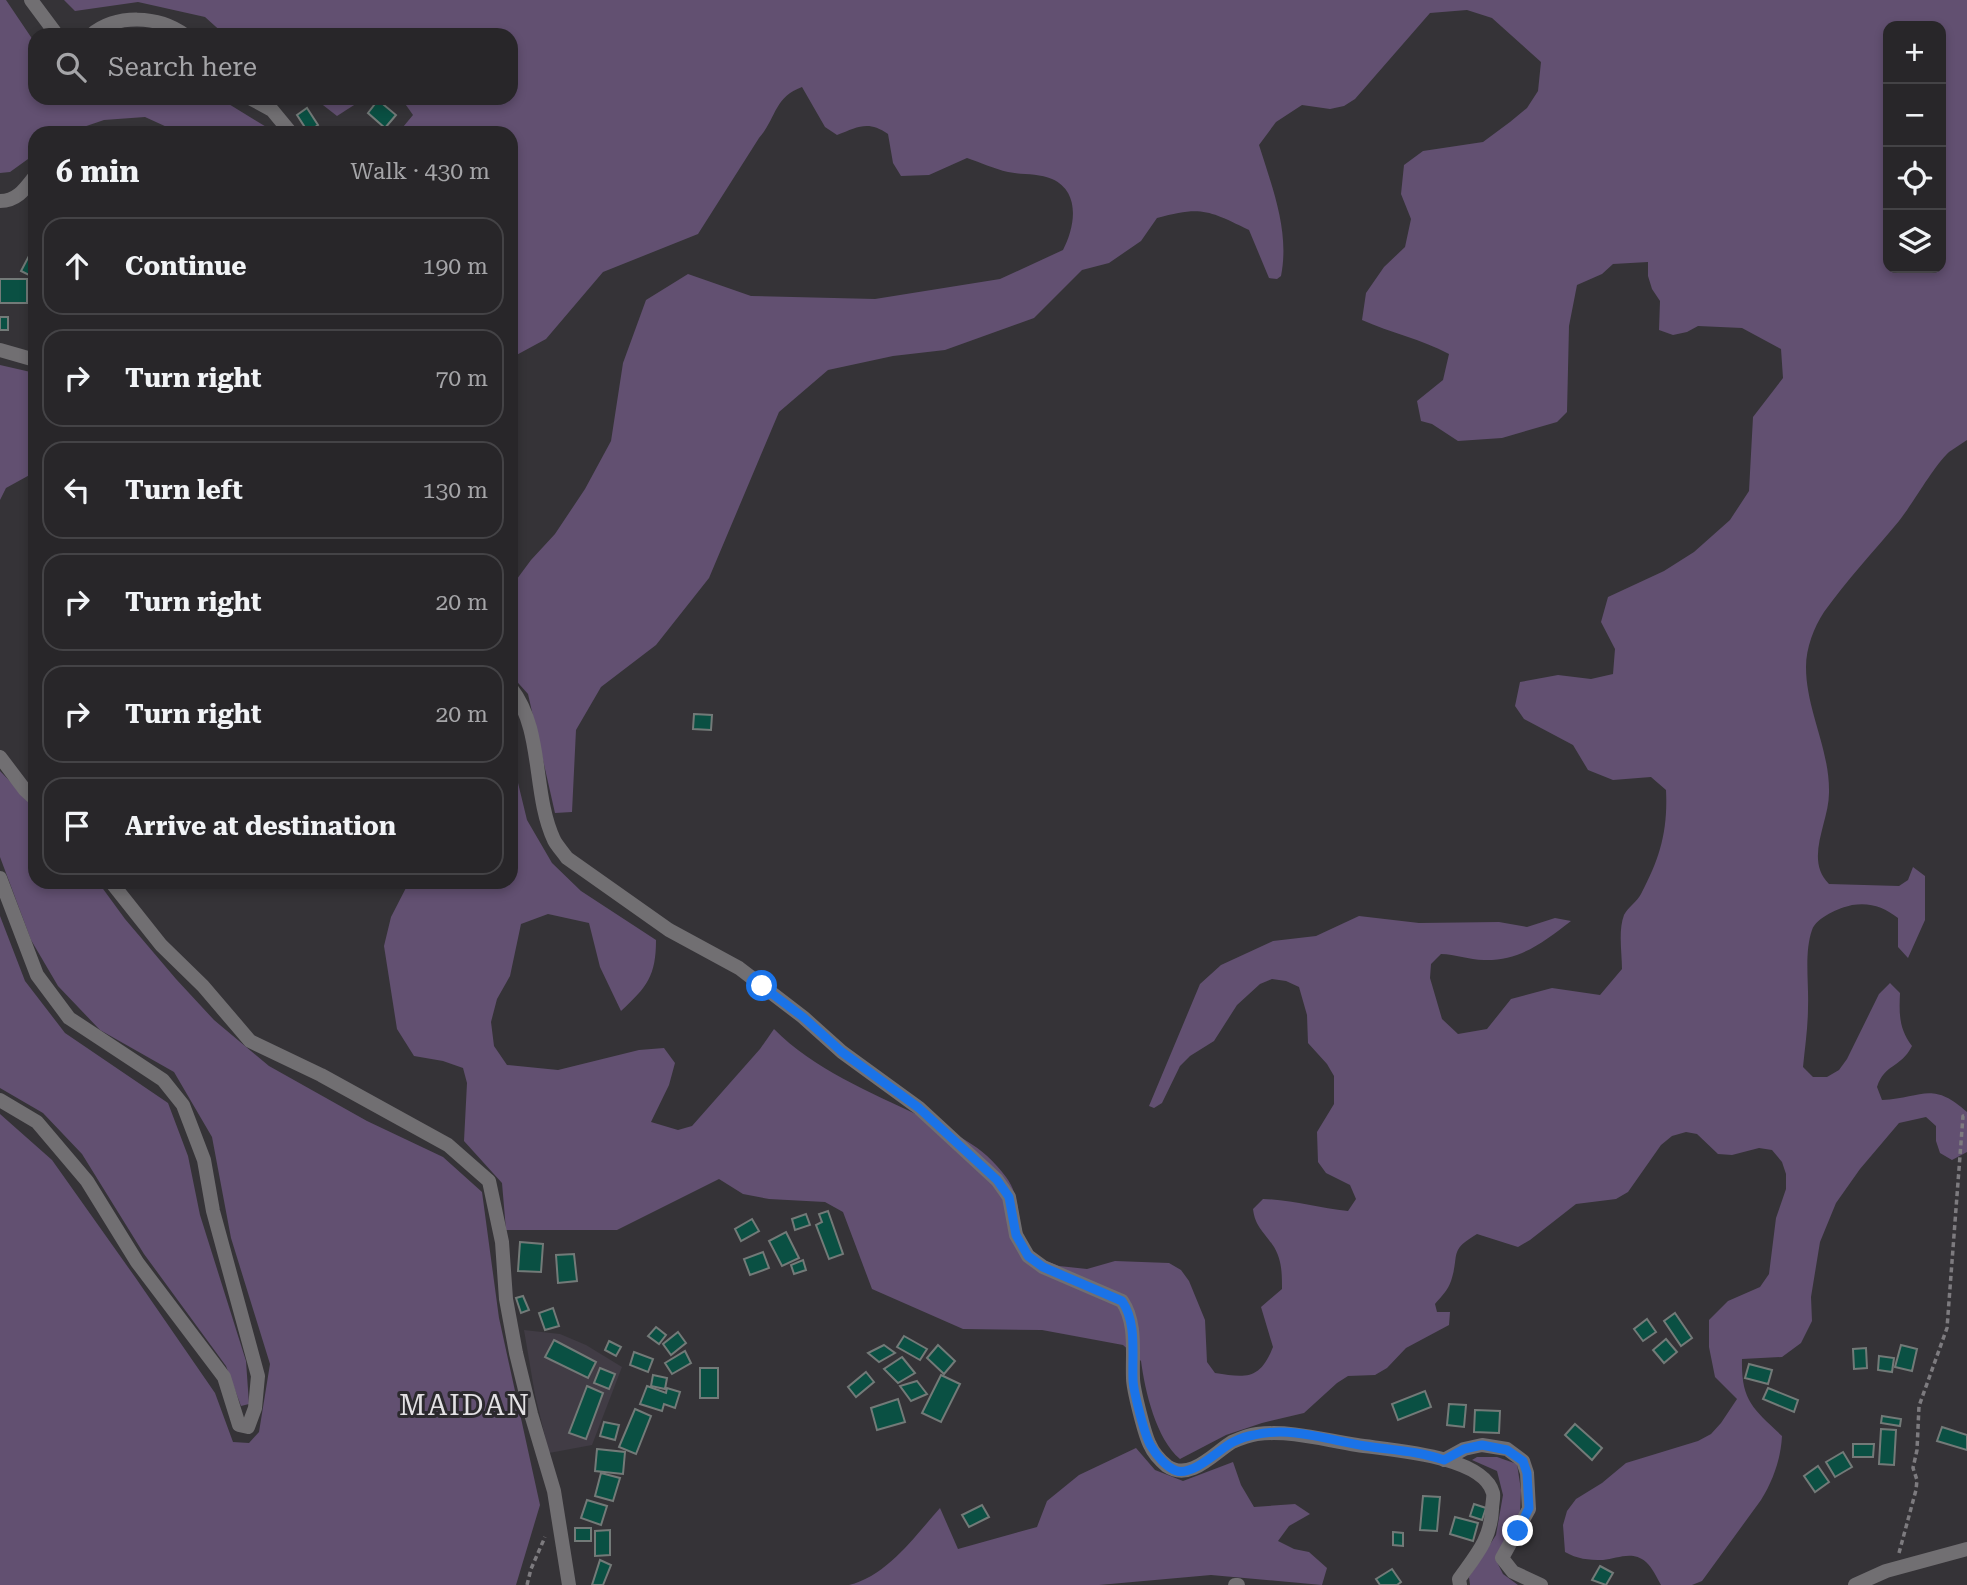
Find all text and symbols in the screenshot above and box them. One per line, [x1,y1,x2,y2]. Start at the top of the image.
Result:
map controls [1883,21,1946,273]
button: + [1883,21,1946,84]
search box [28,28,518,105]
icon: search [52,48,90,86]
text: Search here [108,52,257,82]
button: − [1883,84,1946,147]
button: locate [1883,147,1946,210]
text: 6 min [56,154,139,189]
text: Walk · 430 m [351,158,490,185]
button: layers [1883,210,1946,273]
icon: ahead [58,247,96,285]
text: Continue [125,251,247,281]
text: 190 m [423,253,488,280]
icon: right [58,359,96,397]
text: Turn right [125,363,261,393]
text: 70 m [435,365,488,392]
icon: left [58,471,96,509]
text: Turn left [125,475,243,505]
text: 130 m [423,477,488,504]
icon: right [58,583,96,621]
text: Turn right [125,587,261,617]
text: 20 m [435,589,488,616]
icon: right [58,695,96,733]
text: Turn right [125,699,261,729]
text: 20 m [435,701,488,728]
icon: arrive [58,807,96,845]
text: Arrive at destination [125,811,396,841]
route start [746,970,777,1001]
district label: MAIDAN [399,1389,531,1422]
route end [1502,1515,1533,1546]

